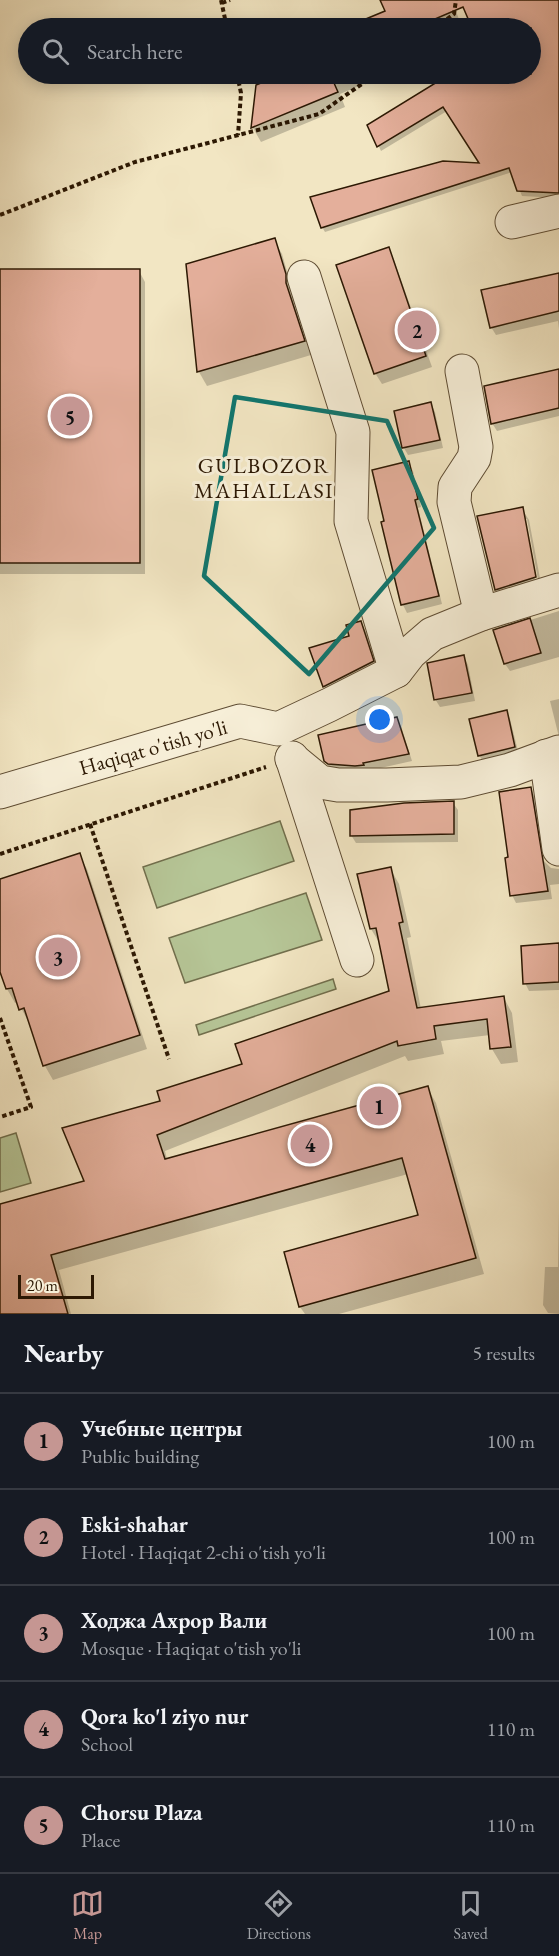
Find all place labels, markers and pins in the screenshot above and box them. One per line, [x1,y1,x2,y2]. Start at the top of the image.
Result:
pin: 2 [398,308,436,352]
pin: 5 [50,394,90,438]
pin: 3 [38,934,78,980]
pin: 1 [360,1084,398,1128]
pin: 4 [290,1122,330,1166]

